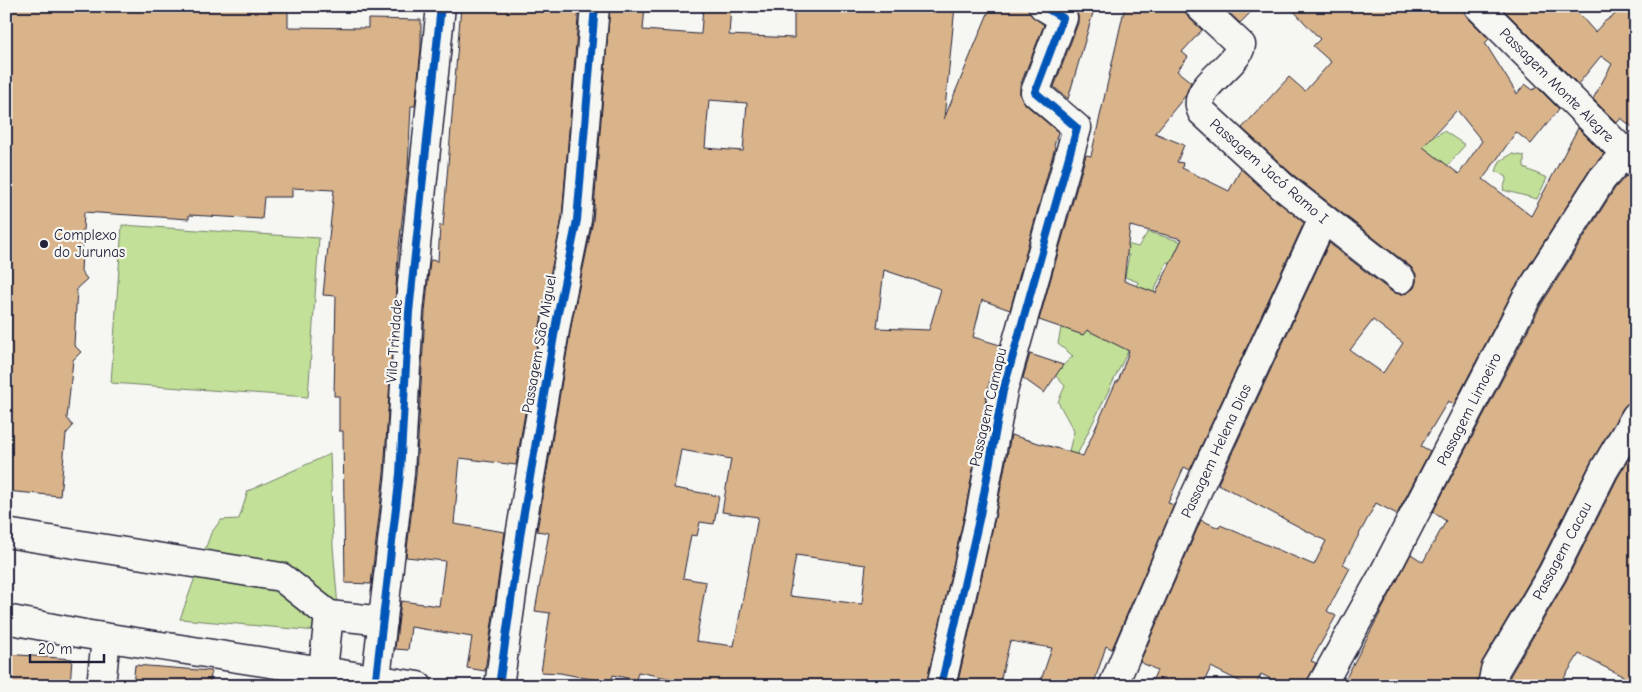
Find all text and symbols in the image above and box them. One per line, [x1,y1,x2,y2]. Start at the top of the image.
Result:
street label: Passagem Monte Alegre [1496,24,1618,146]
street label: Passagem Jacó Ramo I [1206,115,1332,227]
place label: Complexo do Jurunas [54,226,125,261]
marker: Complexo do Jurunas [38,238,50,250]
street label: Passagem São Miguel [518,274,560,414]
street label: Vila Trindade [382,298,406,384]
street label: Passagem Camapu [966,346,1010,468]
street label: Passagem Limoeiro [1433,349,1505,468]
street label: Passagem Helena Dias [1177,381,1255,521]
street label: Passagem Cacau [1529,499,1595,603]
scale bar [30,632,104,664]
text: 20 m [38,640,72,658]

